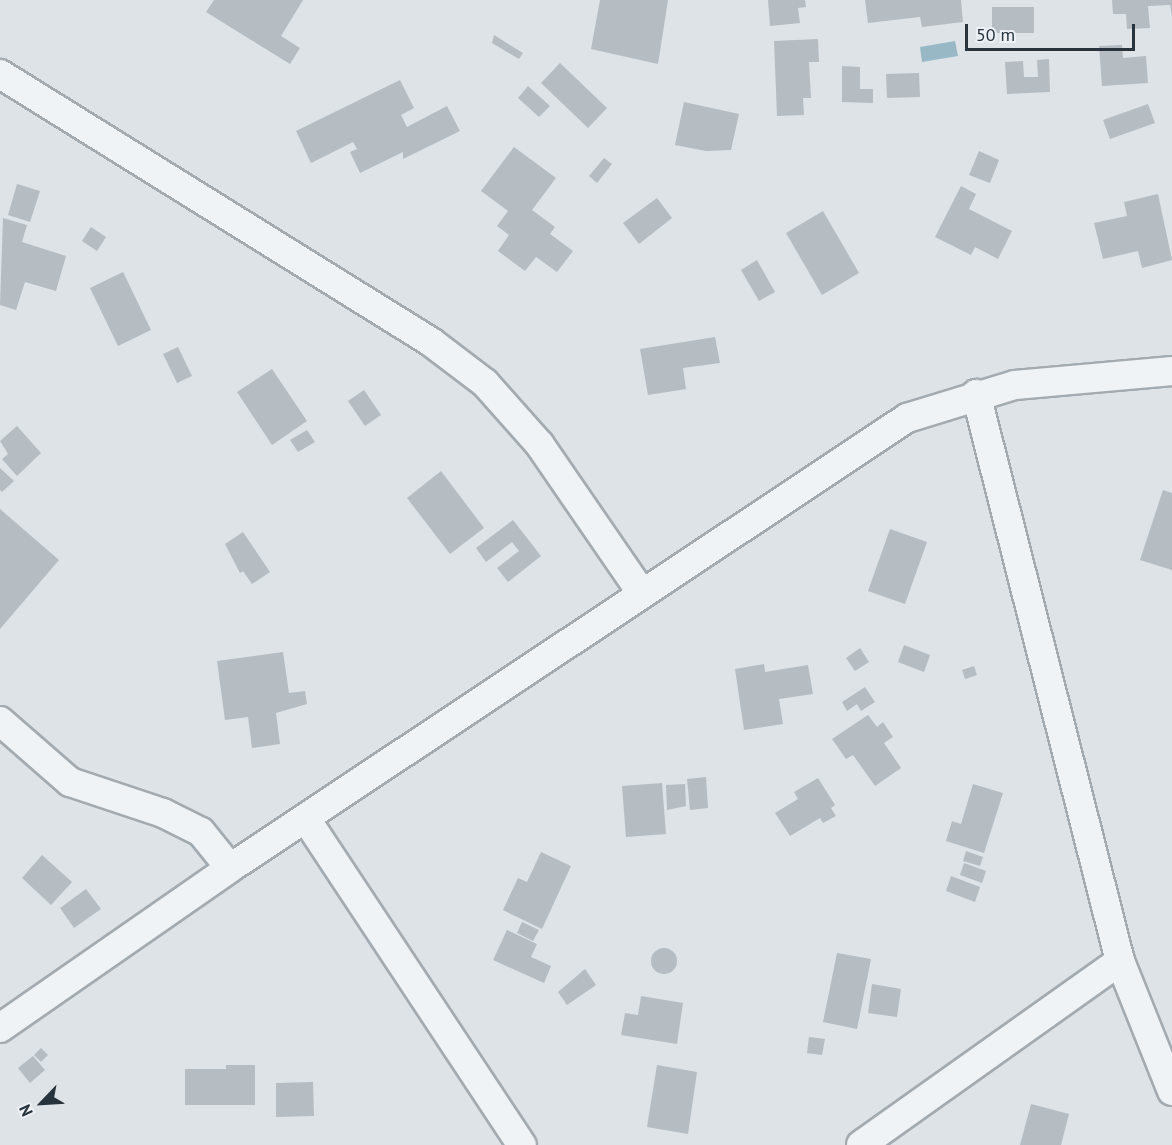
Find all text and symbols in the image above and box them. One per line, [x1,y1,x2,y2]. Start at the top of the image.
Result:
scale bar [968,12,1138,50]
text: 50 m [976,23,1015,46]
north arrow [12,1073,72,1133]
text: N [14,1102,37,1120]

